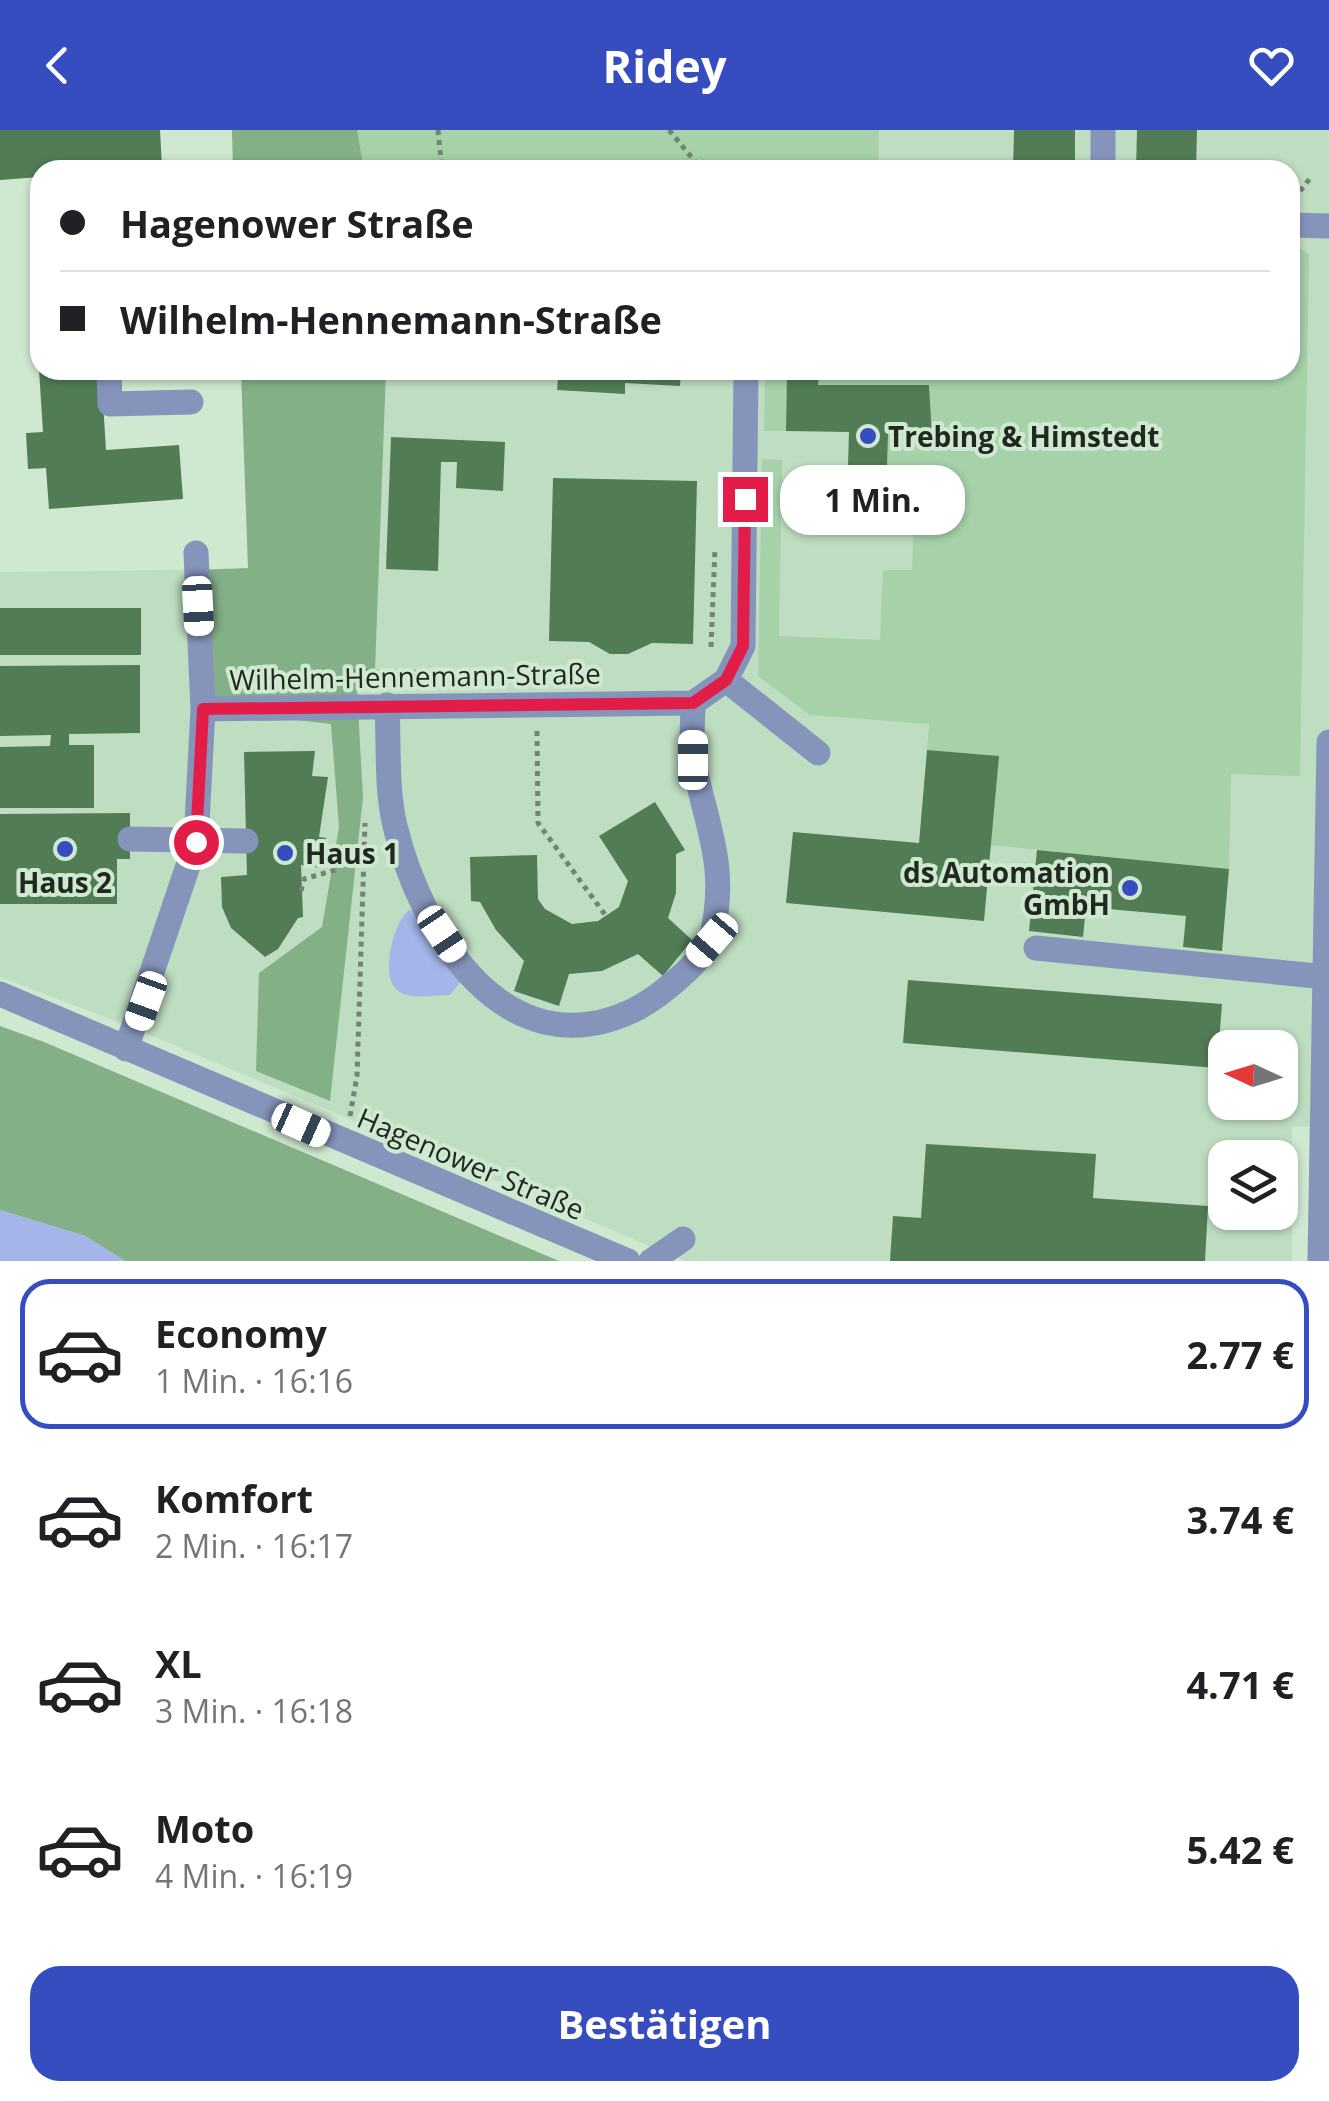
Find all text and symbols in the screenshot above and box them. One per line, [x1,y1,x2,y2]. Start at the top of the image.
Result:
text: Ridey [602,35,727,96]
icon: back [30,38,85,93]
icon: heart [1244,38,1299,93]
text: Hagenower Straße [120,197,474,249]
text: Wilhelm-Hennemann-Straße [120,293,662,345]
place label: Trebing & Himstedt [888,417,1159,455]
marker: Trebing & Himstedt [857,425,879,447]
callout: 1 Min. [780,464,965,534]
route end [723,477,768,522]
text: 1 Min. [824,478,921,521]
car [181,575,215,637]
street label: Wilhelm-Hennemann-Straße [229,654,601,698]
car [678,730,708,790]
route start [174,820,219,865]
place label: Haus 1 [305,834,399,872]
marker: Haus 2 [54,838,76,860]
marker: Haus 1 [274,842,296,864]
place label: ds Automation GmbH [903,853,1110,923]
place label: Haus 2 [18,863,112,901]
marker: ds Automation GmbH [1119,877,1141,899]
car [413,901,471,967]
car [681,908,743,972]
car [122,968,170,1034]
north arrow [1208,1030,1298,1120]
map controls [1208,1030,1298,1230]
street label: Hagenower Straße [352,1098,590,1228]
car [267,1099,335,1151]
button: layers [1208,1140,1298,1230]
text: Economy [155,1307,327,1359]
icon: car [35,1309,125,1399]
text: 2.77 € [1186,1328,1294,1380]
text: 1 Min. · 16:16 [155,1359,353,1402]
text: Komfort [155,1472,313,1524]
icon: car [35,1474,125,1564]
text: 3.74 € [1186,1493,1294,1545]
text: 2 Min. · 16:17 [155,1524,353,1567]
text: XL [155,1637,202,1689]
icon: car [35,1639,125,1729]
text: 4.71 € [1186,1658,1294,1710]
text: 3 Min. · 16:18 [155,1689,353,1732]
text: Moto [155,1802,254,1854]
icon: car [35,1804,125,1894]
text: 5.42 € [1186,1823,1294,1875]
text: 4 Min. · 16:19 [155,1854,353,1897]
button: Bestätigen [30,1966,1299,2081]

